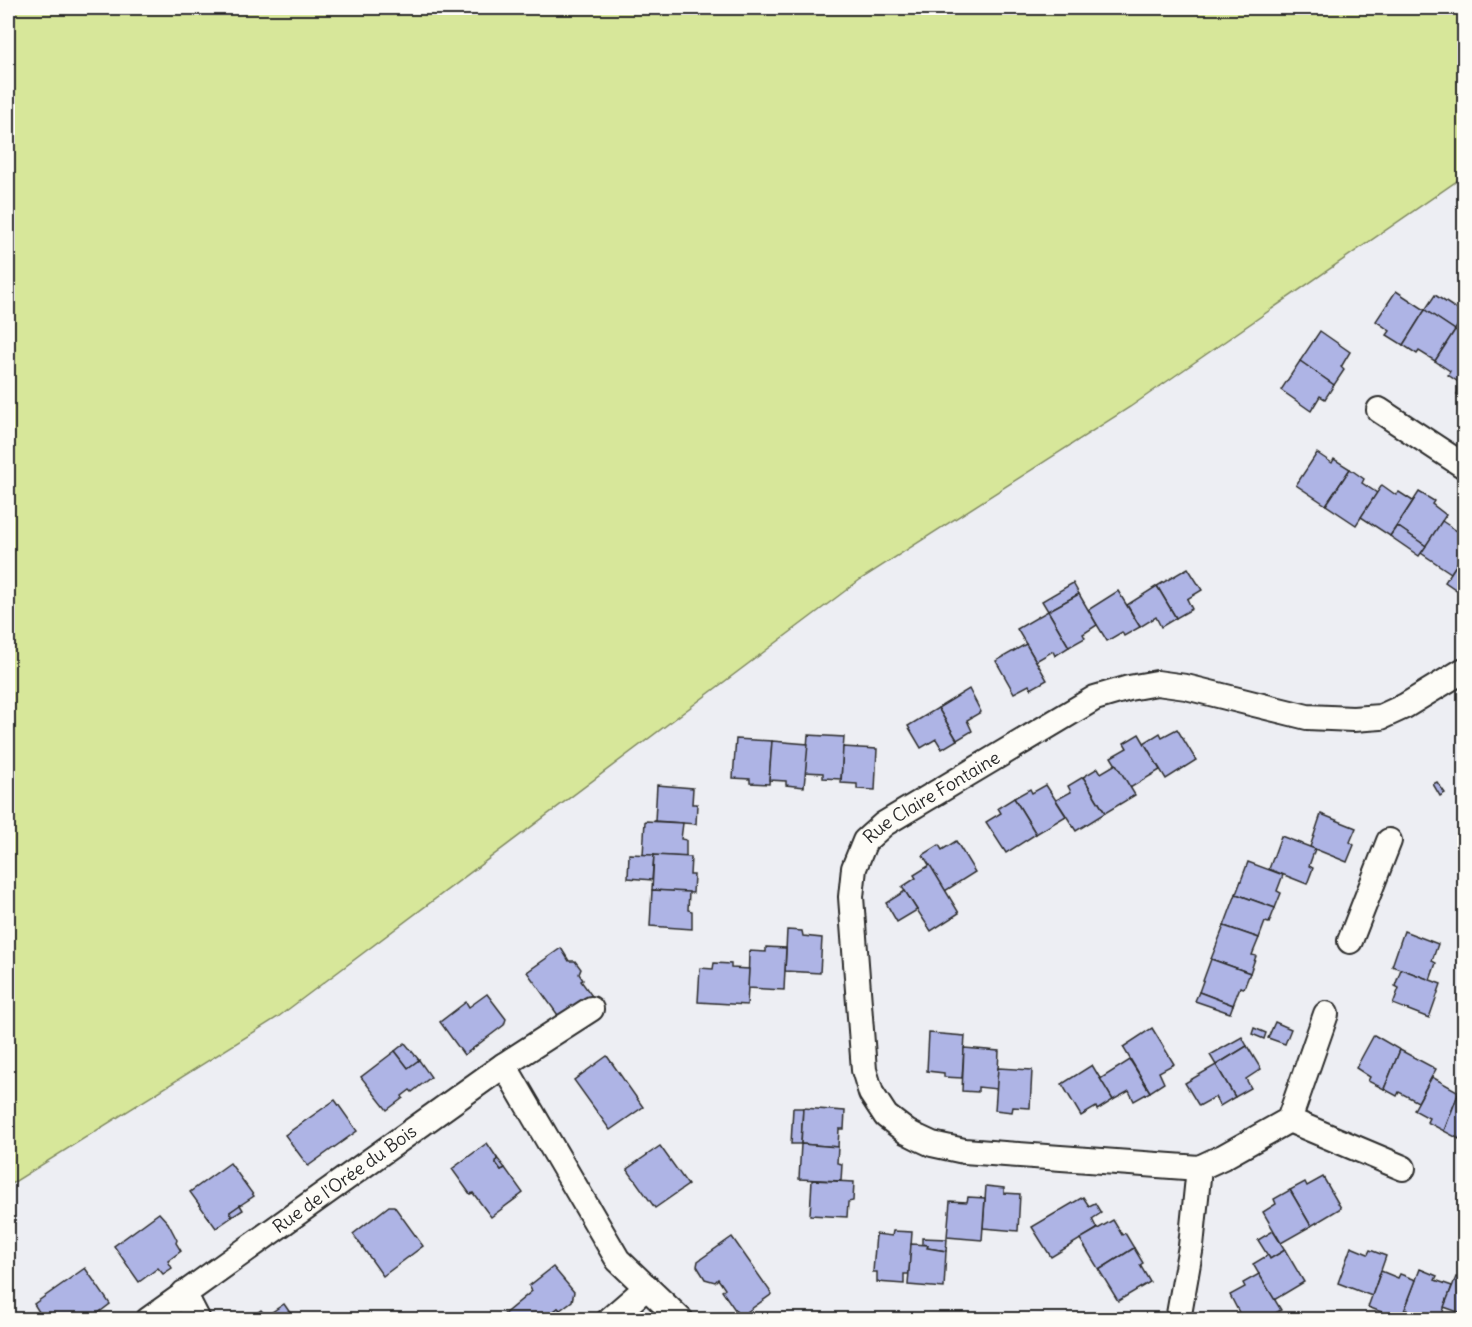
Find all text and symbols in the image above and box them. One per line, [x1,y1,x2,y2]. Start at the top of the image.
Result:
street label: Rue Claire Fontaine [858,746,1004,848]
street label: Rue de l'Orée du Bois [268,1119,421,1238]

